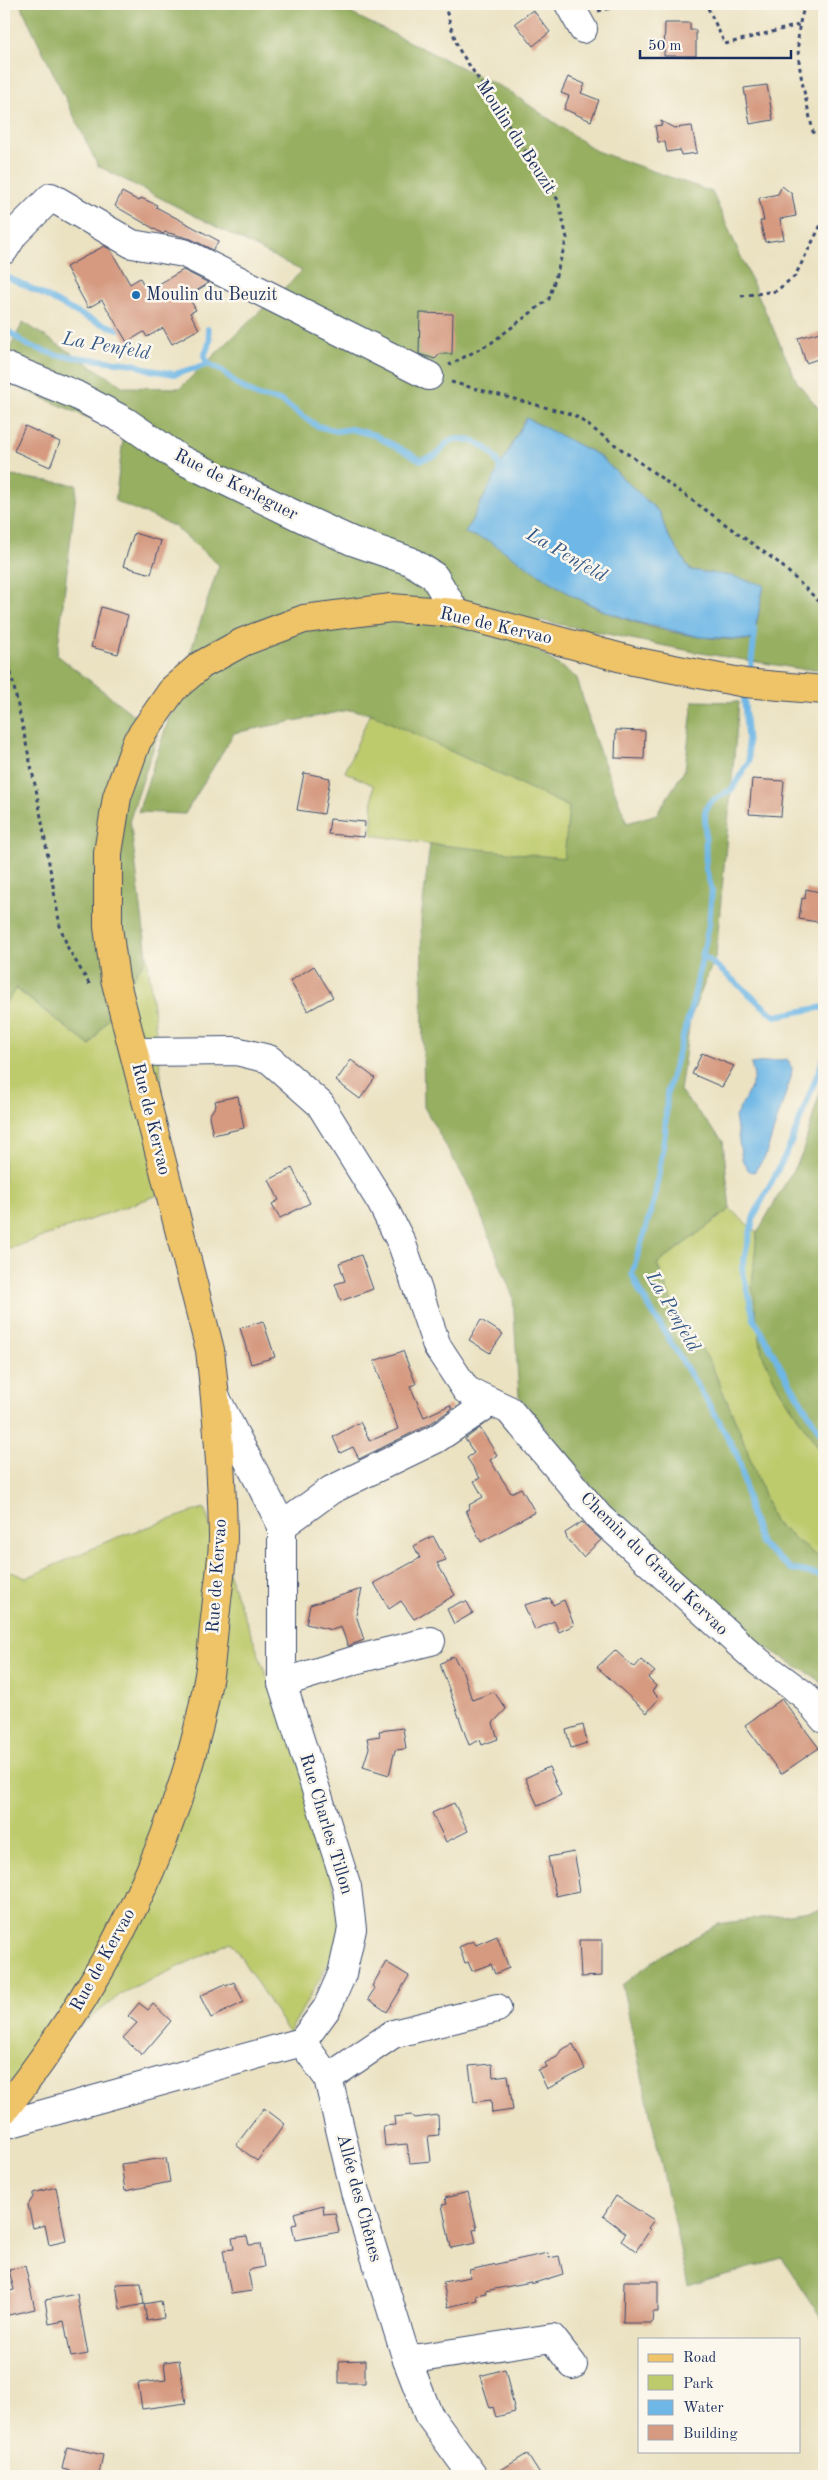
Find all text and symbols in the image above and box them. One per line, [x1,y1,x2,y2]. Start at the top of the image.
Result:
scale bar [640,28,792,60]
text: 50 m [648,39,682,54]
street label: Moulin du Beuzit [473,77,559,197]
place label: Moulin du Beuzit [146,286,278,304]
marker: Moulin du Beuzit [130,289,142,301]
water label: La Penfeld [60,330,152,364]
street label: Rue de Kerleguer [171,446,301,524]
water label: La Penfeld [522,525,610,587]
street label: Rue de Kervao [438,604,554,648]
street label: Rue de Kervao [128,1061,174,1177]
water label: La Penfeld [641,1268,703,1356]
street label: Chemin du Grand Kervao [577,1489,731,1639]
street label: Rue de Kervao [204,1518,230,1634]
street label: Rue Charles Tillon [296,1752,356,1897]
street label: Rue de Kervao [67,1905,139,2014]
street label: Allée des Chênes [333,2132,385,2264]
legend [638,2338,800,2452]
text: Road [683,2351,717,2366]
text: Park [683,2377,714,2392]
text: Water [683,2401,724,2416]
text: Building [683,2427,738,2442]

